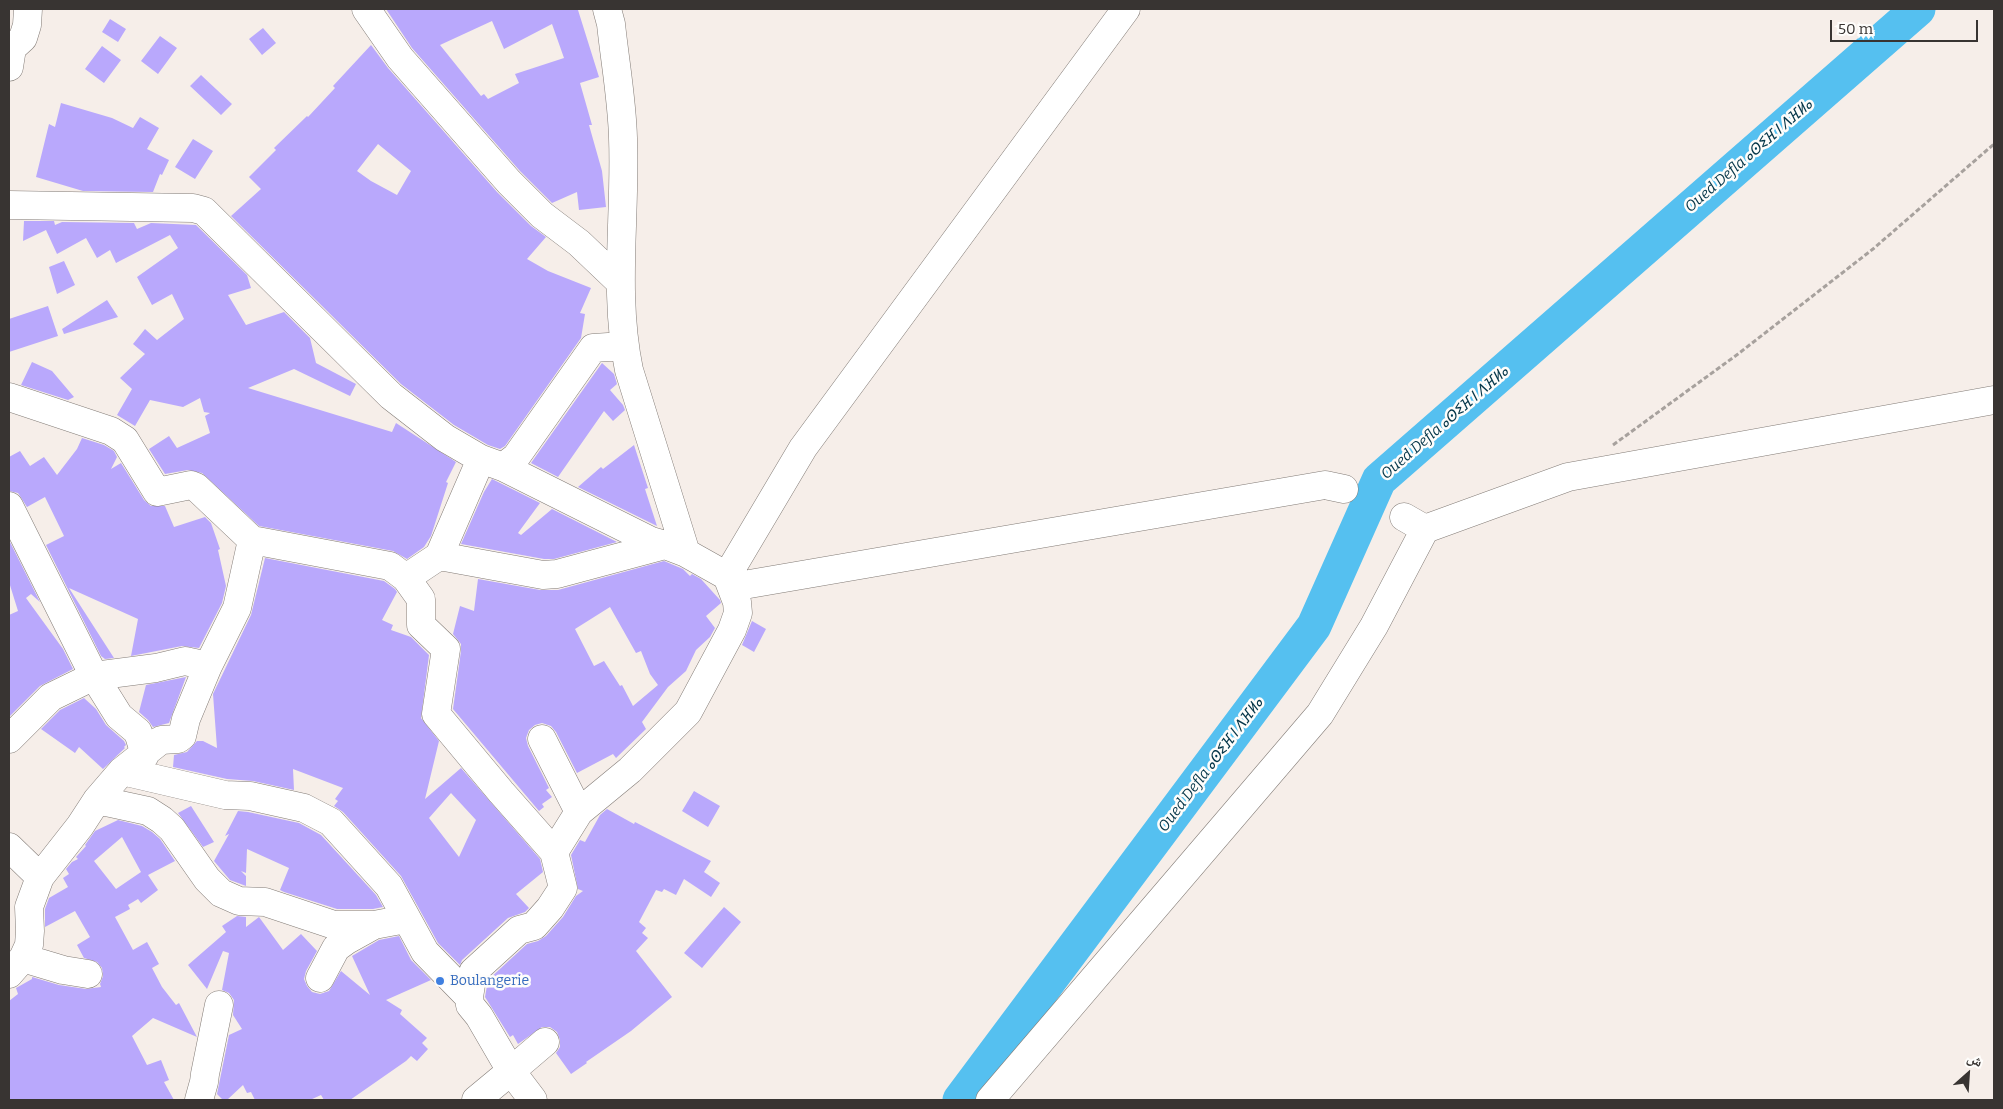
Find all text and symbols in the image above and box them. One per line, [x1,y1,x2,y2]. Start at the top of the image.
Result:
scale bar [1833,10,1980,42]
text: 50 m [1838,20,1873,38]
water label: Oued Defla ⴰⵙⵉⴼ ⵏ ⴷⴼⵍⴰ [1682,96,1816,216]
water label: Oued Defla ⴰⵙⵉⴼ ⵏ ⴷⴼⵍⴰ [1378,363,1512,483]
water label: Oued Defla ⴰⵙⵉⴼ ⵏ ⴷⴼⵍⴰ [1155,694,1267,836]
place label: Boulangerie [450,973,529,989]
marker: Boulangerie [434,975,446,987]
north arrow [1943,1049,1993,1099]
text: ش [1964,1049,1985,1071]

